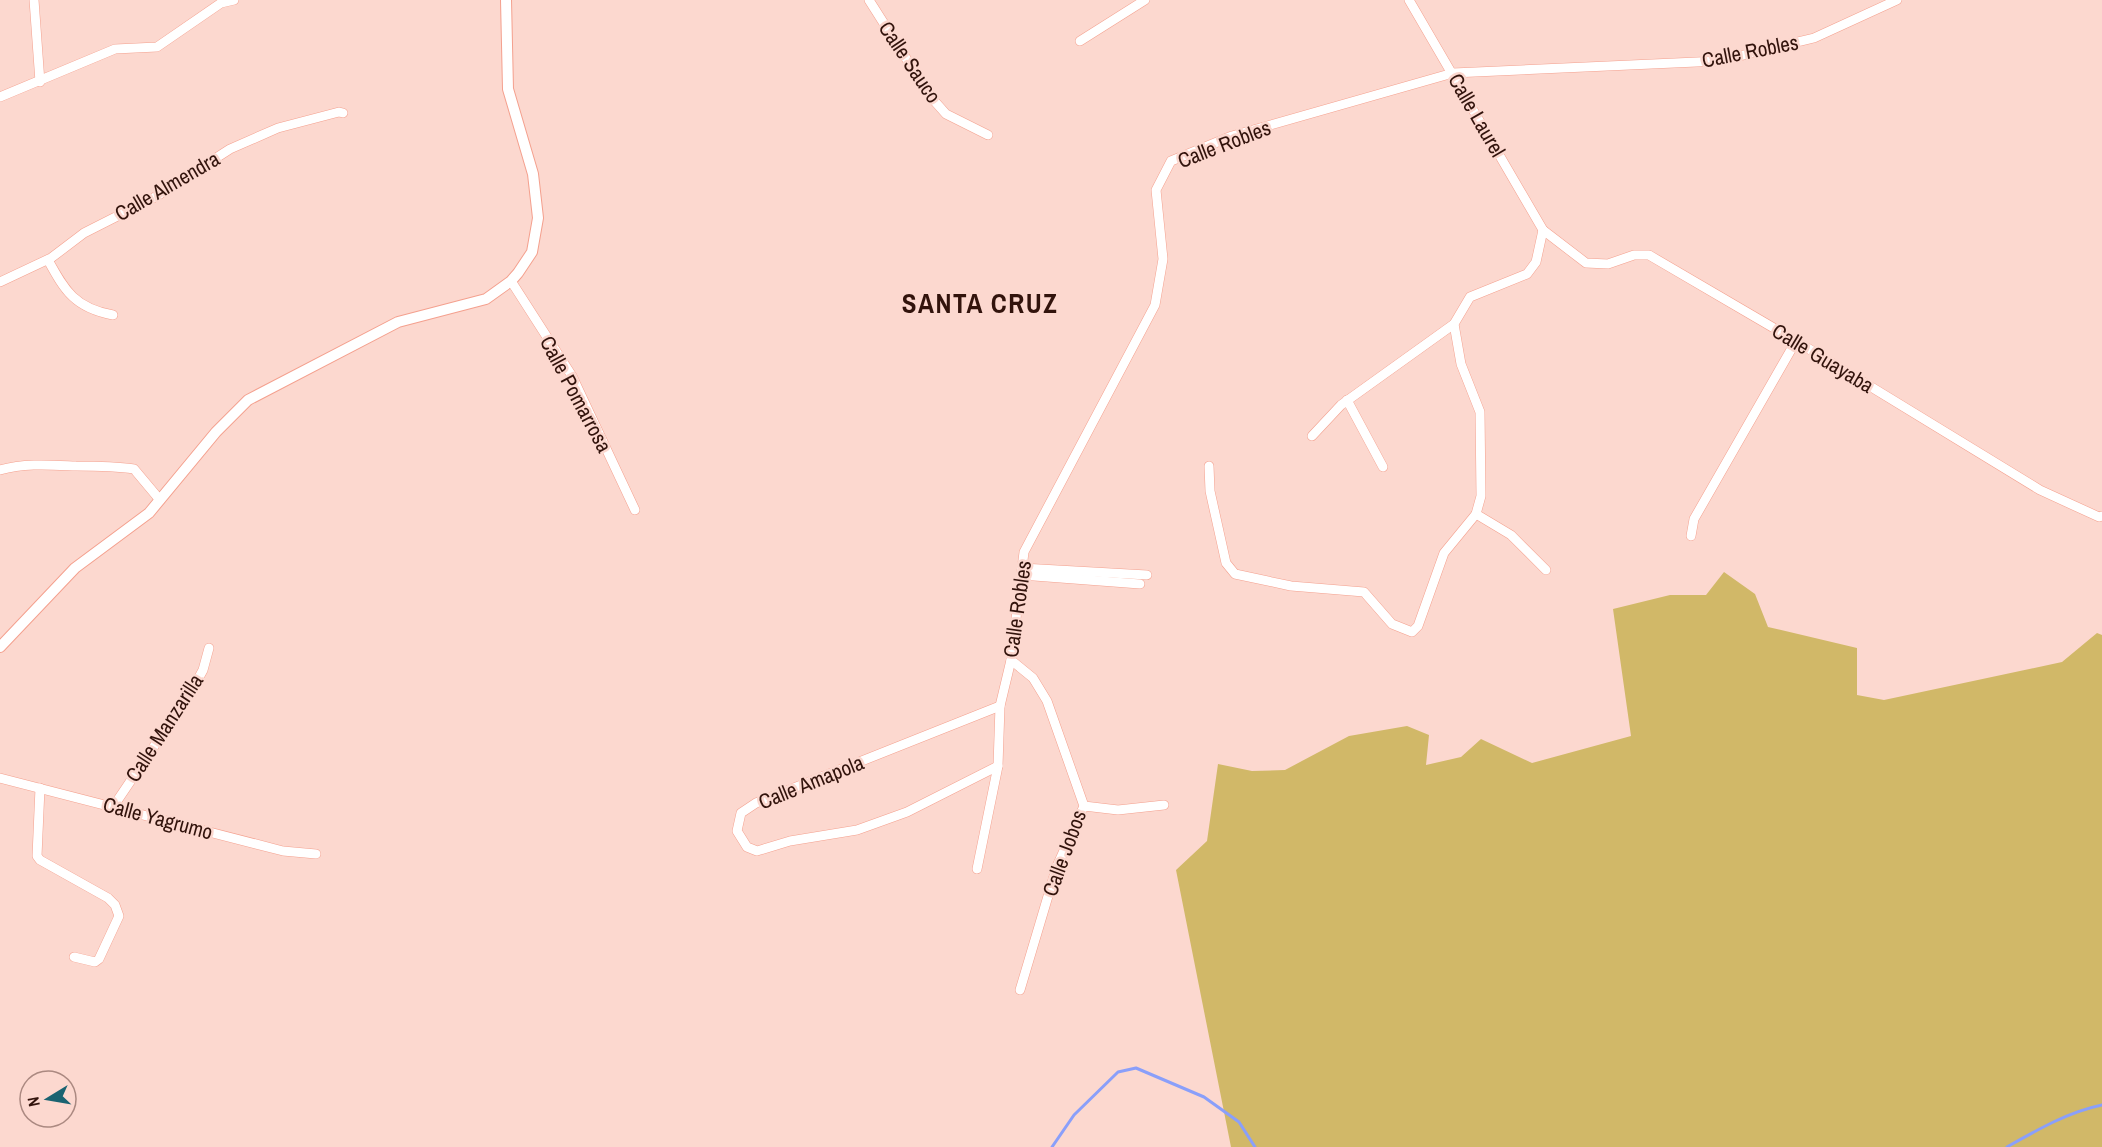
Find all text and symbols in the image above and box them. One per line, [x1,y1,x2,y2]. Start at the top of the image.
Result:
street label: Calle Sauco [872,15,948,109]
street label: Calle Robles [1699,27,1801,75]
street label: Calle Laurel [1441,68,1513,162]
street label: Calle Robles [1173,113,1275,175]
street label: Calle Almendra [109,144,225,228]
district label: SANTA CRUZ [902,285,1058,321]
street label: Calle Guayaba [1767,316,1880,400]
street label: Calle Pomarrosa [533,331,619,458]
street label: Calle Robles [996,559,1038,659]
street label: Calle Manzarilla [118,668,210,788]
street label: Calle Amapola [754,748,868,816]
street label: Calle Yagrumo [100,789,216,847]
street label: Calle Jobos [1035,806,1093,900]
north arrow [18,1069,78,1129]
text: N [22,1095,45,1109]

